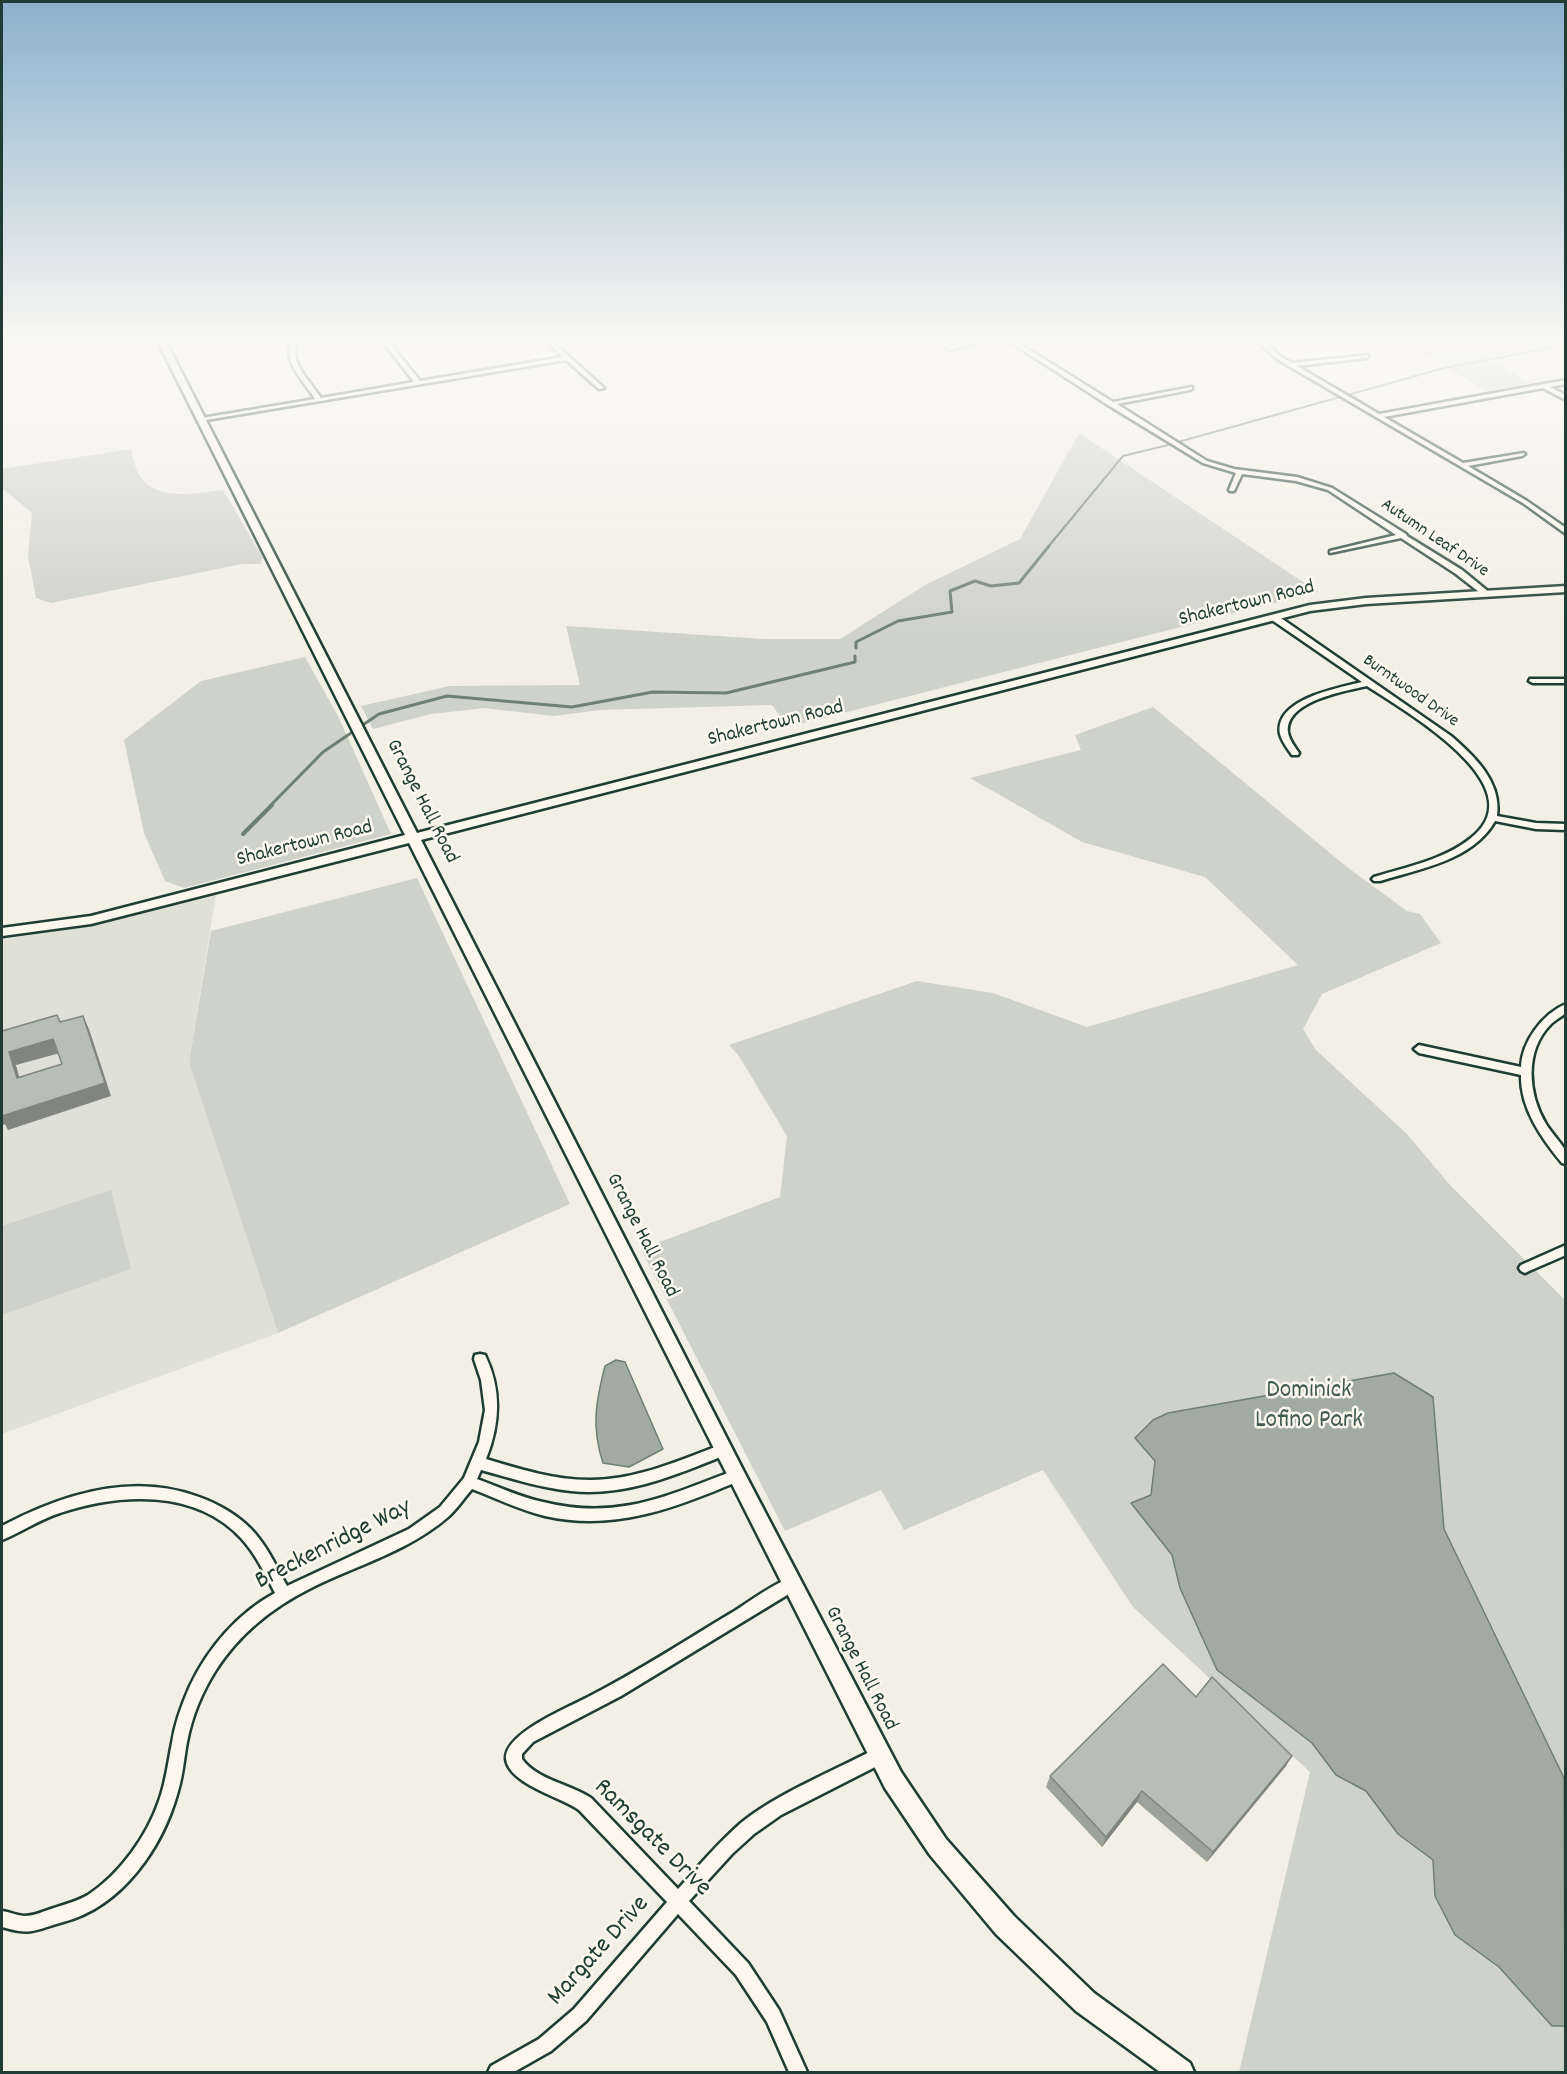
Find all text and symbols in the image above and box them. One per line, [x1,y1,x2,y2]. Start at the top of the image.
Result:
street label: Autumn Leaf Drive [1376,495,1492,583]
street label: Shakertown Road [1177,576,1317,634]
street label: Burntwood Drive [1358,651,1462,733]
street label: Shakertown Road [706,696,846,754]
street label: Grange Hall Road [379,736,463,868]
street label: Shakertown Road [235,816,375,874]
street label: Grange Hall Road [599,1170,683,1302]
park label: Dominick Lofino Park [1255,1376,1363,1438]
street label: Breckenridge Way [251,1493,417,1599]
street label: Grange Hall Road [818,1603,902,1735]
street label: Ramsgate Drive [585,1773,717,1905]
street label: Margate Drive [542,1890,658,2014]

